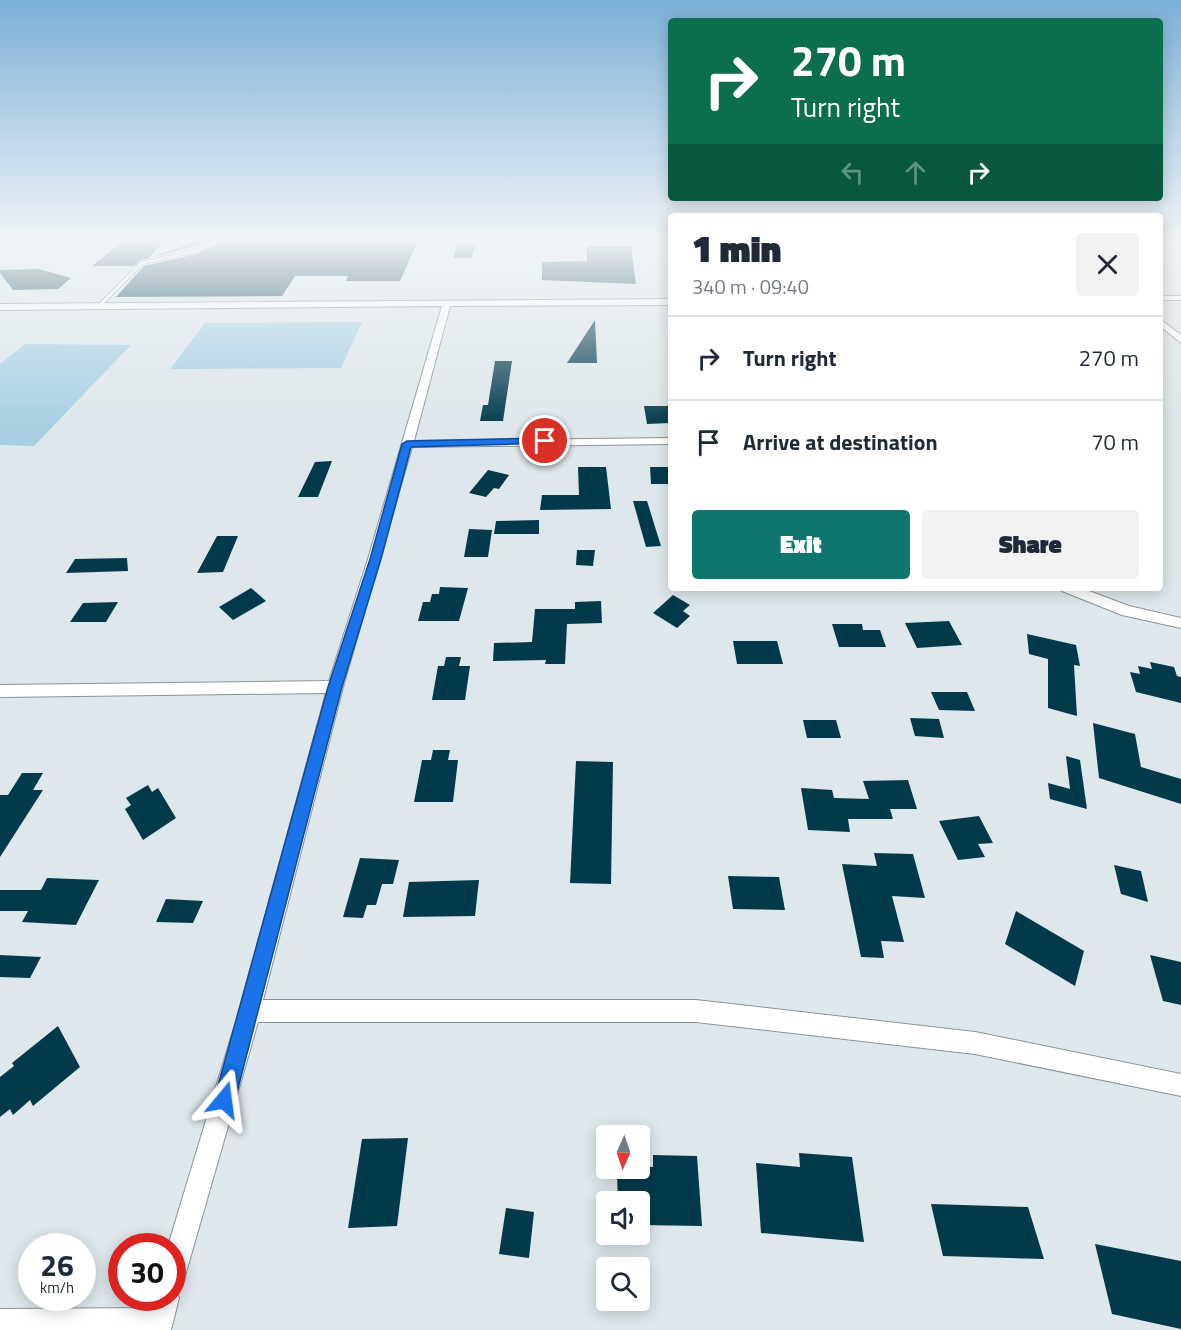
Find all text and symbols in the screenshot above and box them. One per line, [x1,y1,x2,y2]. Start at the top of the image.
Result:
text: 270 m [791,28,906,92]
icon: right [692,42,770,120]
text: Turn right [791,86,900,127]
icon: left [836,156,869,189]
icon: ahead [899,156,932,189]
icon: right [962,156,995,189]
text: 1 min [692,221,781,276]
button: close [1076,233,1139,296]
text: 340 m · 09:40 [692,271,809,302]
text: Turn right [743,341,837,375]
text: 270 m [1079,341,1139,375]
icon: right [692,342,725,375]
pin [519,415,570,466]
icon: arrive [528,424,561,457]
text: Arrive at destination [743,425,938,459]
text: 70 m [1091,425,1139,459]
icon: arrive [692,426,725,459]
button: Exit [692,510,910,579]
button: Share [922,510,1139,579]
position arrow [192,1068,256,1132]
north arrow [596,1125,650,1179]
map controls [596,1125,650,1311]
button: sound [596,1191,650,1245]
speed limit sign: 30 [108,1233,186,1311]
text: 26 [40,1242,74,1288]
button: search [596,1257,650,1311]
text: km/h [40,1276,74,1299]

